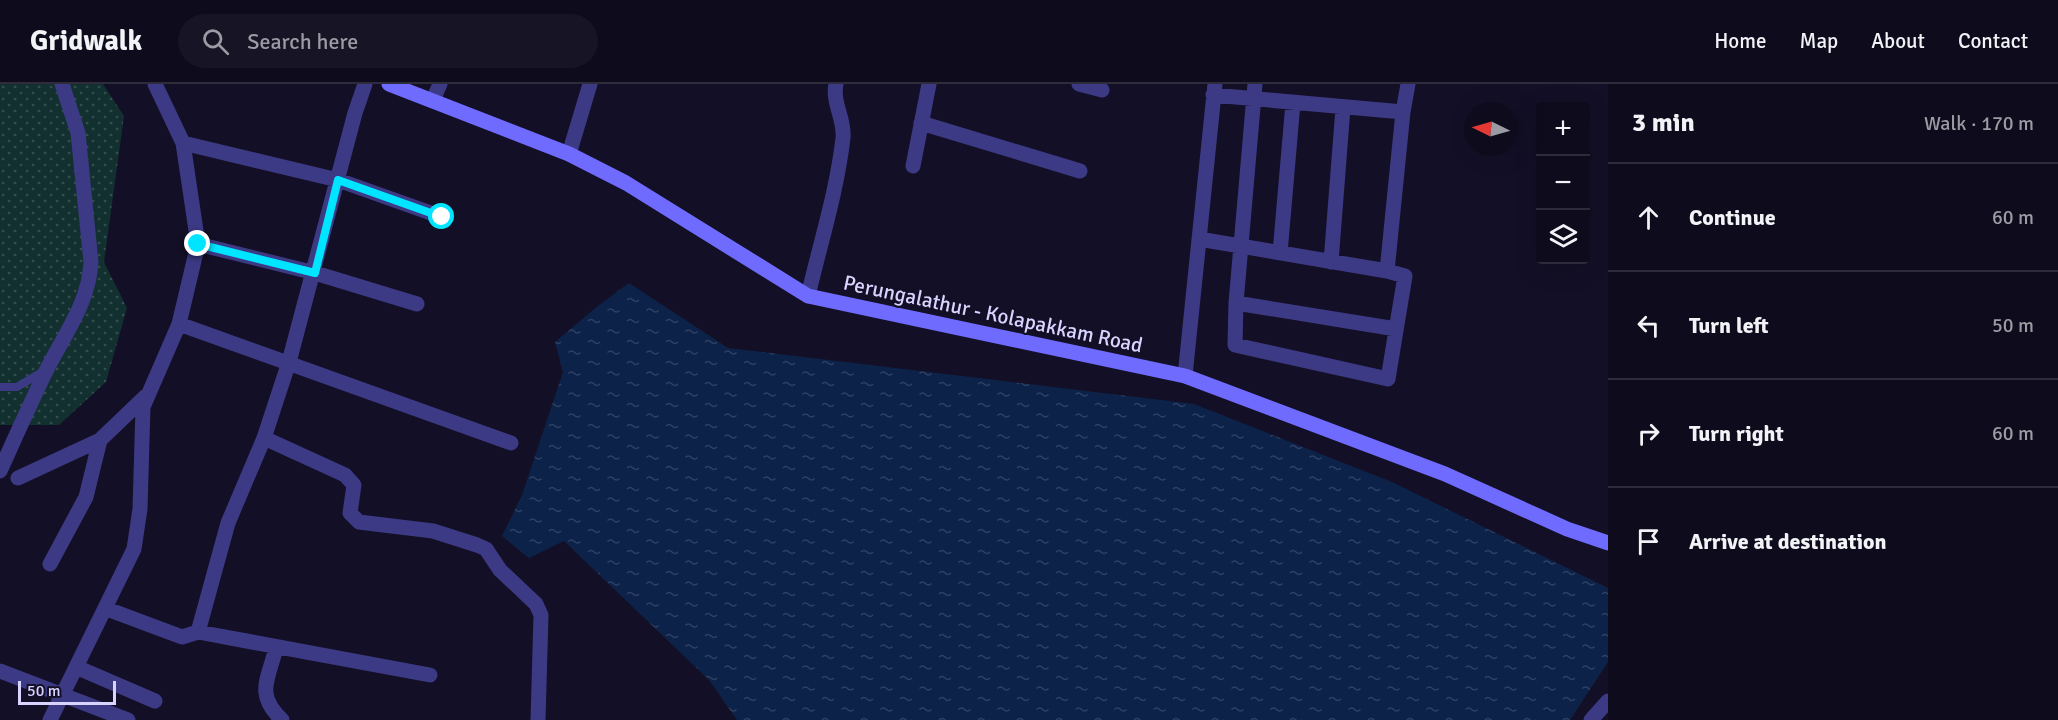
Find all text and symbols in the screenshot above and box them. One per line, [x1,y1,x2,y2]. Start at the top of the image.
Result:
search box [178,14,598,68]
text: Gridwalk [30,24,142,58]
icon: search [199,25,232,58]
text: Search here [247,28,358,55]
text: Home [1714,28,1767,54]
text: Map [1800,28,1838,54]
text: About [1871,28,1925,54]
text: Contact [1958,28,2028,54]
north arrow [1464,102,1518,156]
map controls [1536,102,1590,264]
button: + [1536,102,1590,156]
text: 3 min [1632,107,1695,139]
text: Walk · 170 m [1924,111,2034,136]
button: − [1536,156,1590,210]
icon: ahead [1632,201,1665,234]
route start [428,203,454,229]
text: Continue [1689,204,1776,231]
text: 60 m [1992,205,2034,230]
button: layers [1536,210,1590,264]
route end [184,230,210,256]
street label: Perungalathur - Kolapakkam Road [841,270,1145,358]
icon: left [1632,309,1665,342]
text: Turn left [1689,312,1769,339]
text: 50 m [1992,313,2034,338]
icon: right [1632,417,1665,450]
text: Turn right [1689,420,1784,447]
text: 60 m [1992,421,2034,446]
icon: arrive [1632,525,1665,558]
text: Arrive at destination [1689,528,1886,555]
scale bar [18,678,116,706]
text: 50 m [27,681,61,701]

